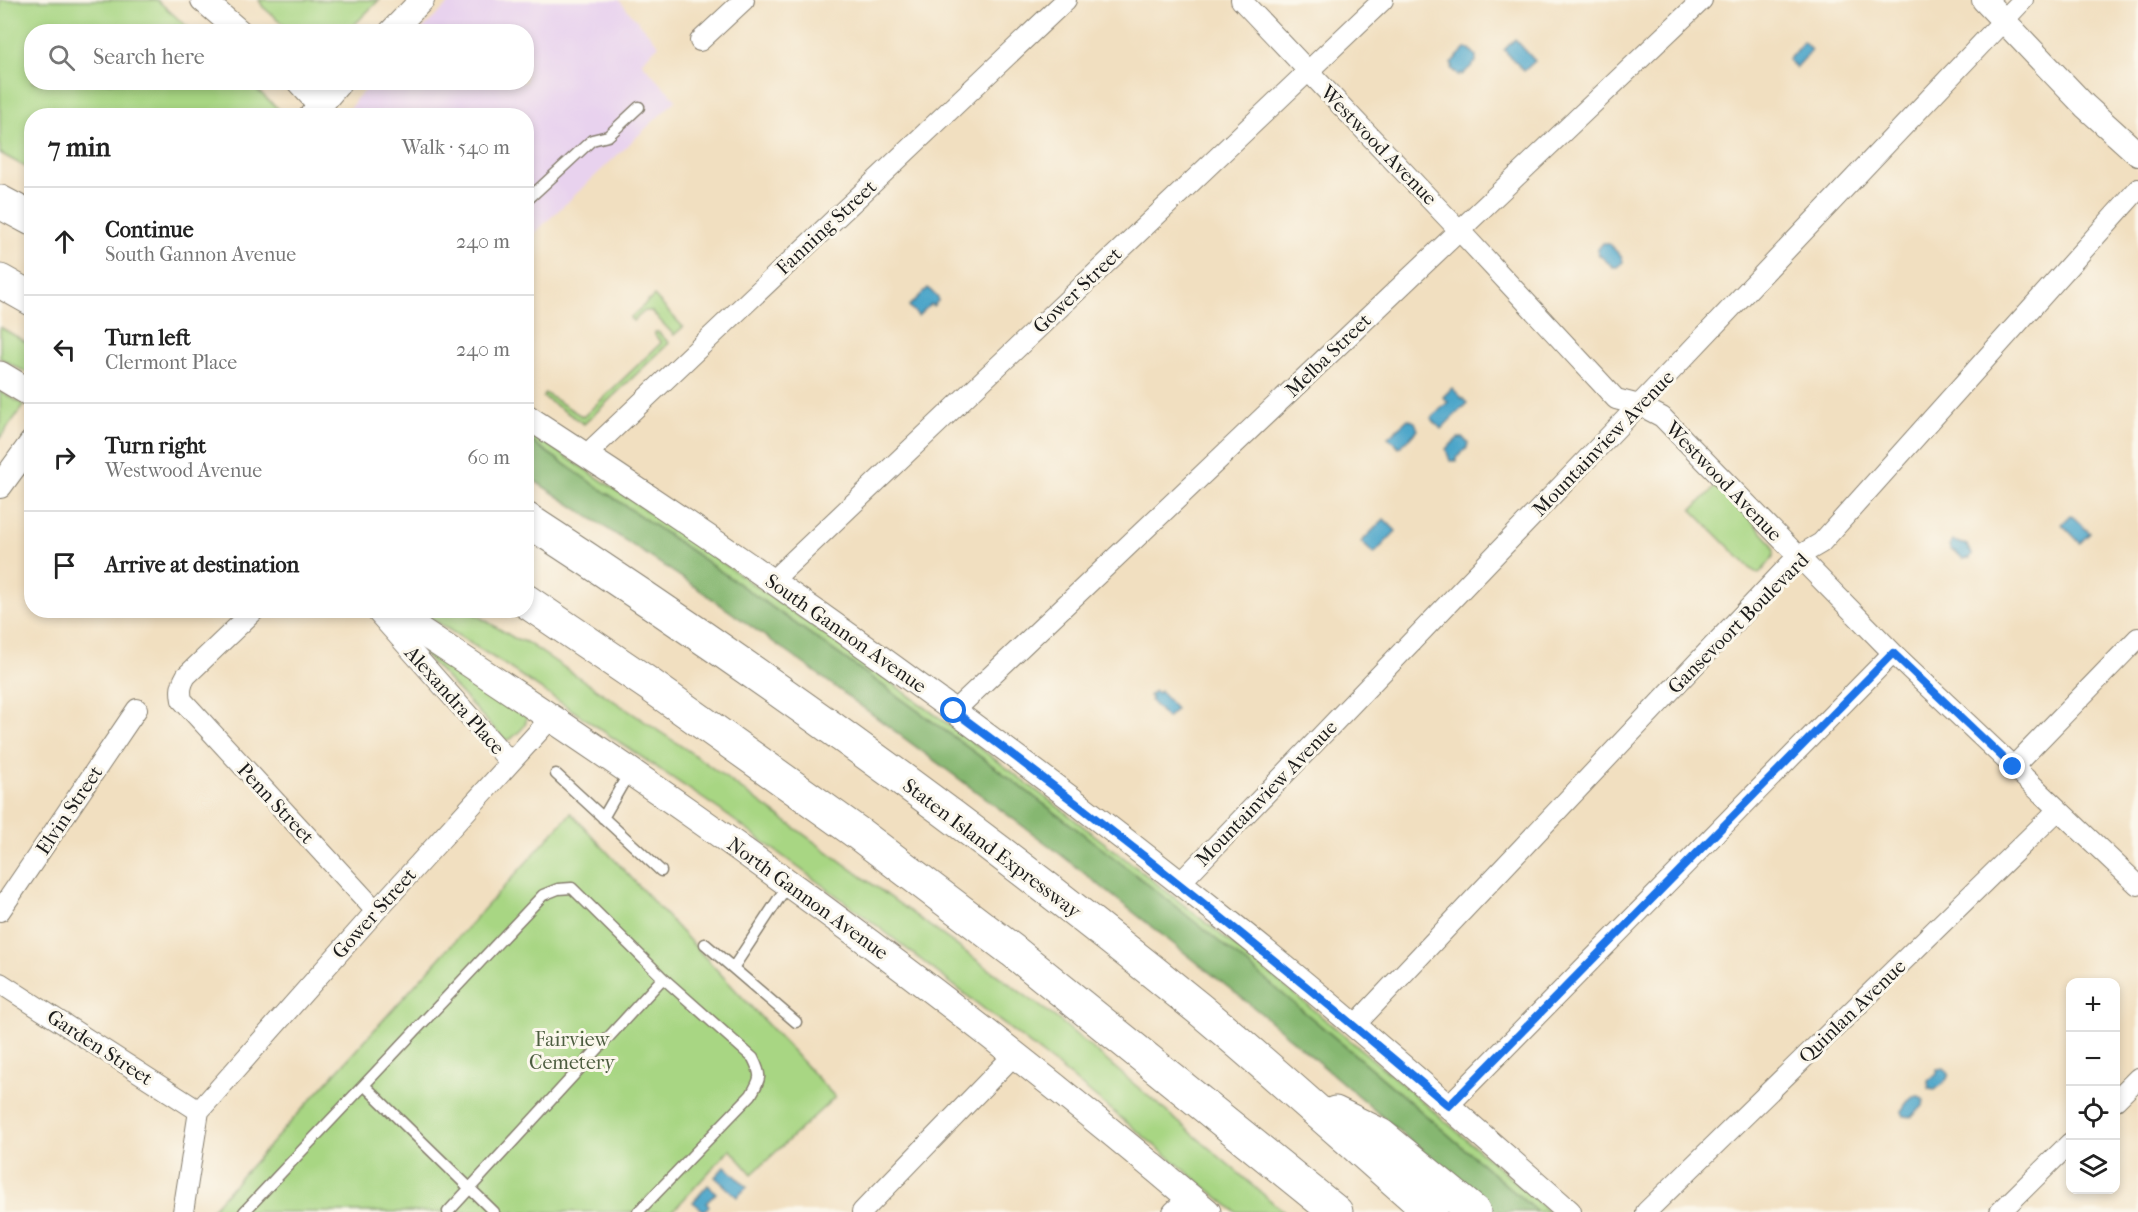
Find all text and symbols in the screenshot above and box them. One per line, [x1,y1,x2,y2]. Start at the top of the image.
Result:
search box [24,24,534,90]
icon: search [45,41,78,74]
text: Search here [93,44,205,70]
street label: Westwood Avenue [1315,80,1442,210]
text: 7 min [48,132,111,163]
text: Walk · 540 m [402,136,510,159]
street label: Fanning Street [772,175,881,280]
text: Continue [105,217,194,243]
icon: ahead [48,225,81,258]
text: 240 m [456,230,510,253]
text: South Gannon Avenue [105,243,296,266]
street label: Gower Street [1028,243,1126,338]
street label: Melba Street [1281,309,1376,402]
text: Turn left [105,325,191,351]
icon: left [48,333,81,366]
text: 240 m [456,338,510,361]
text: Clermont Place [105,351,237,374]
street label: Mountainview Avenue [1528,366,1679,521]
street label: Westwood Avenue [1660,416,1787,546]
text: Turn right [105,433,206,459]
icon: right [48,441,81,474]
text: 60 m [467,446,510,469]
text: Westwood Avenue [105,459,262,482]
street label: Gansevoort Boulevard [1663,547,1814,698]
icon: arrive [48,549,81,582]
text: Arrive at destination [105,552,299,578]
street label: South Gannon Avenue [761,569,931,698]
street label: Alexandra Place [399,641,509,759]
route start [940,697,966,723]
street label: Mountainview Avenue [1191,716,1342,871]
route end [1999,753,2025,779]
street label: Penn Street [233,758,319,848]
street label: Elvin Street [31,762,107,859]
street label: Staten Island Expressway [898,774,1086,924]
street label: North Gannon Avenue [723,832,893,965]
street label: Gower Street [328,863,421,963]
street label: Quinlan Avenue [1794,955,1911,1068]
map controls [2066,978,2120,1194]
button: + [2066,978,2120,1032]
street label: Garden Street [43,1005,157,1090]
park label: Fairview Cemetery [529,1028,616,1074]
button: − [2066,1032,2120,1086]
button: locate [2066,1086,2120,1140]
button: layers [2066,1140,2120,1194]

